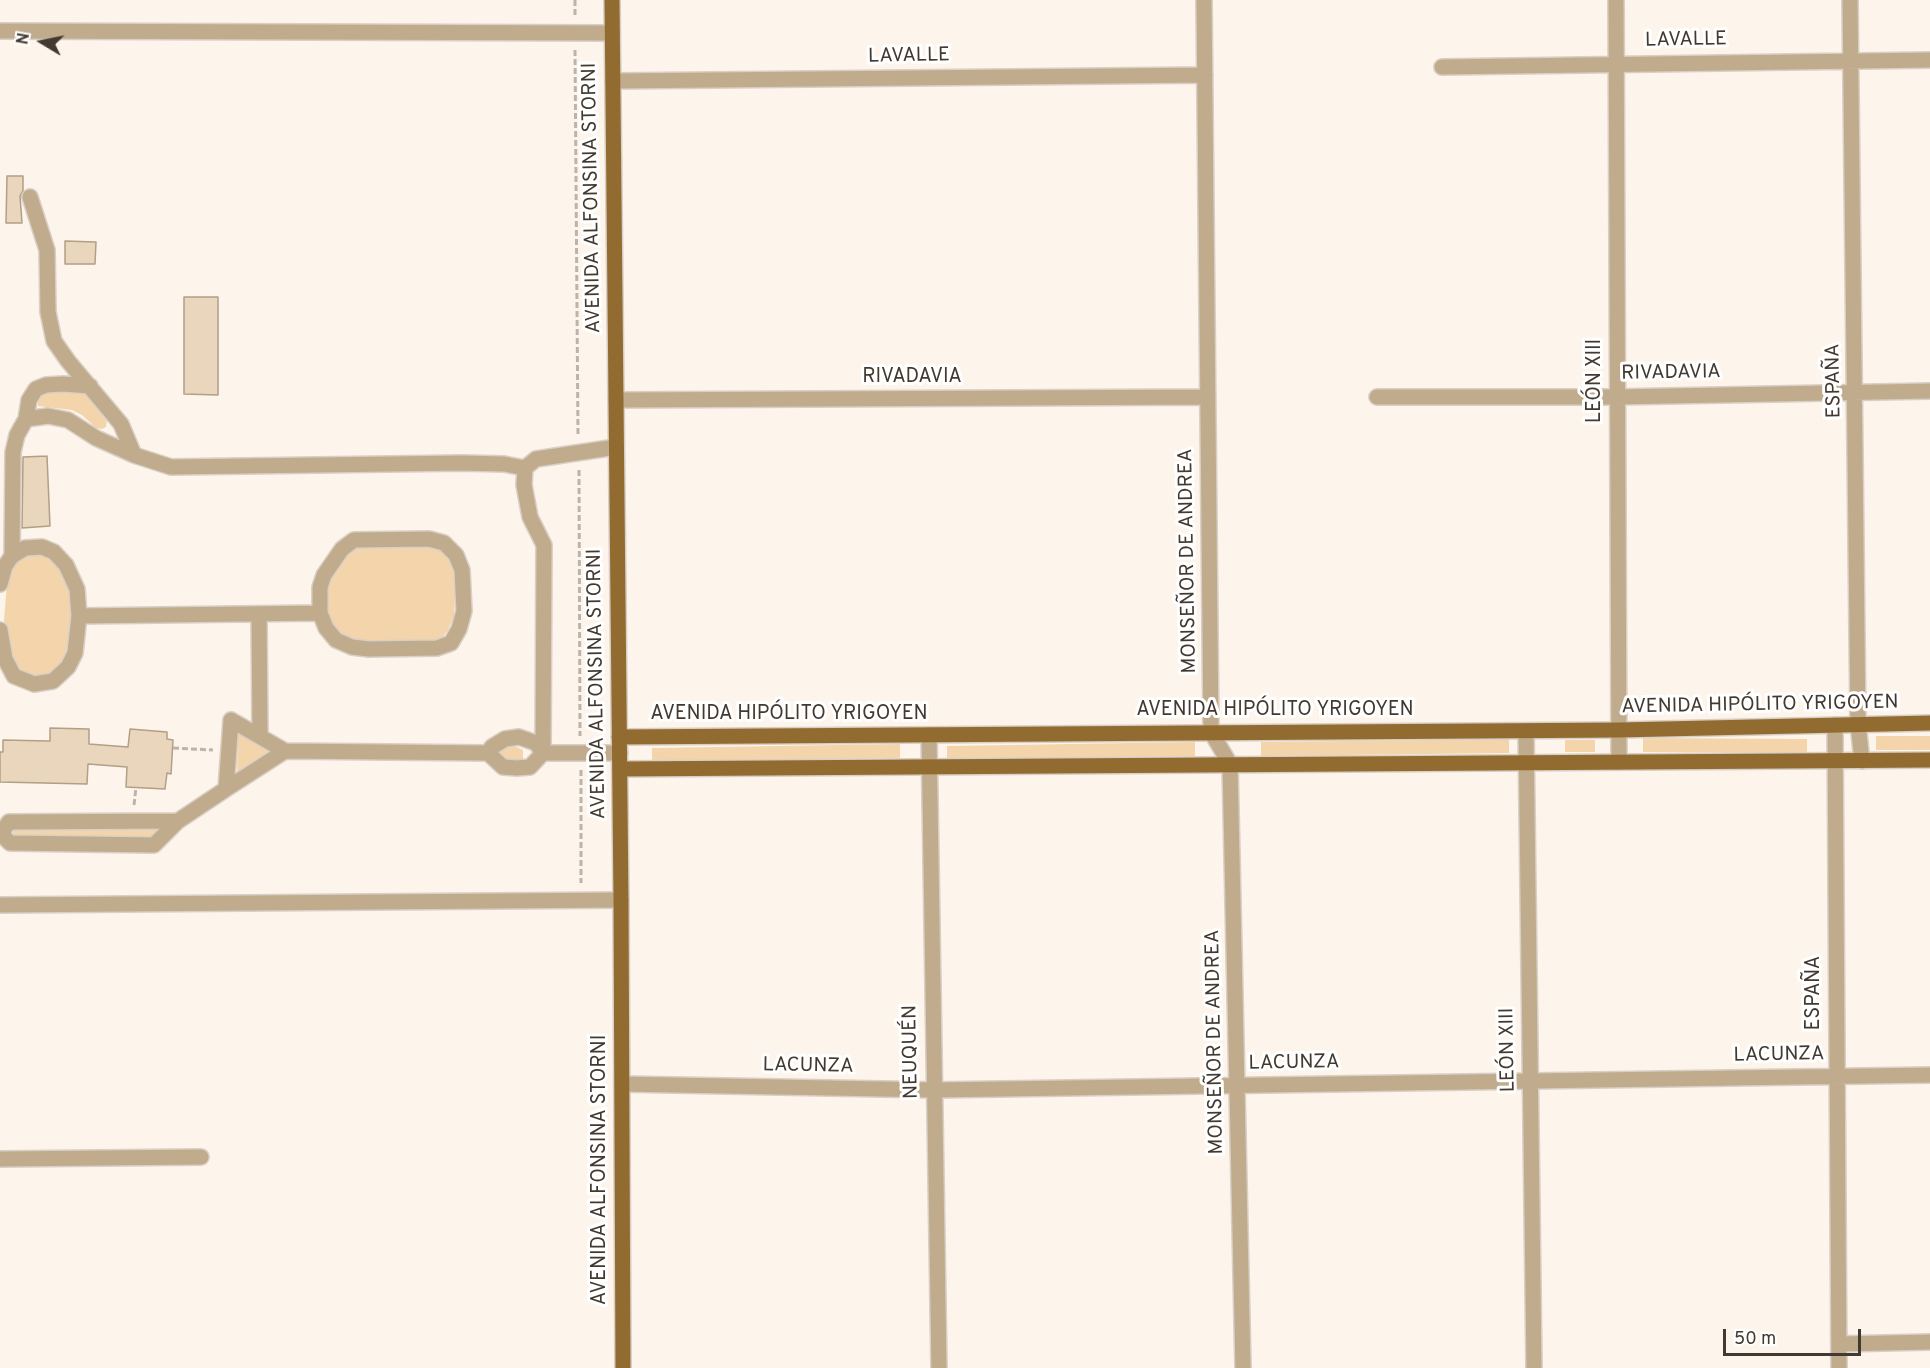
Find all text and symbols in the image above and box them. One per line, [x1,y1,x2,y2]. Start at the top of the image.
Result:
north arrow [12,12,72,72]
street label: LAVALLE [1645,28,1727,54]
text: N [13,31,35,46]
street label: LAVALLE [868,44,950,70]
street label: AVENIDA ALFONSINA STORNI [579,62,607,334]
street label: LEÓN XIII [1584,339,1608,423]
street label: ESPAÑA [1822,343,1848,419]
street label: RIVADAVIA [1621,361,1721,387]
street label: RIVADAVIA [862,366,962,390]
street label: MONSEÑOR DE ANDREA [1175,448,1203,674]
street label: AVENIDA ALFONSINA STORNI [584,548,612,820]
street label: AVENIDA HIPÓLITO YRIGOYEN [1621,692,1899,720]
street label: AVENIDA HIPÓLITO YRIGOYEN [1136,699,1414,723]
street label: AVENIDA HIPÓLITO YRIGOYEN [650,703,928,727]
street label: MONSEÑOR DE ANDREA [1202,929,1230,1155]
street label: ESPAÑA [1803,956,1827,1030]
street label: NEUQUÉN [899,1005,925,1099]
street label: LEÓN XIII [1496,1008,1522,1092]
street label: AVENIDA ALFONSINA STORNI [589,1035,613,1305]
street label: LACUNZA [1733,1043,1825,1069]
street label: LACUNZA [1248,1051,1340,1077]
street label: LACUNZA [762,1054,854,1080]
scale bar [1726,1317,1864,1355]
text: 50 m [1734,1328,1776,1351]

